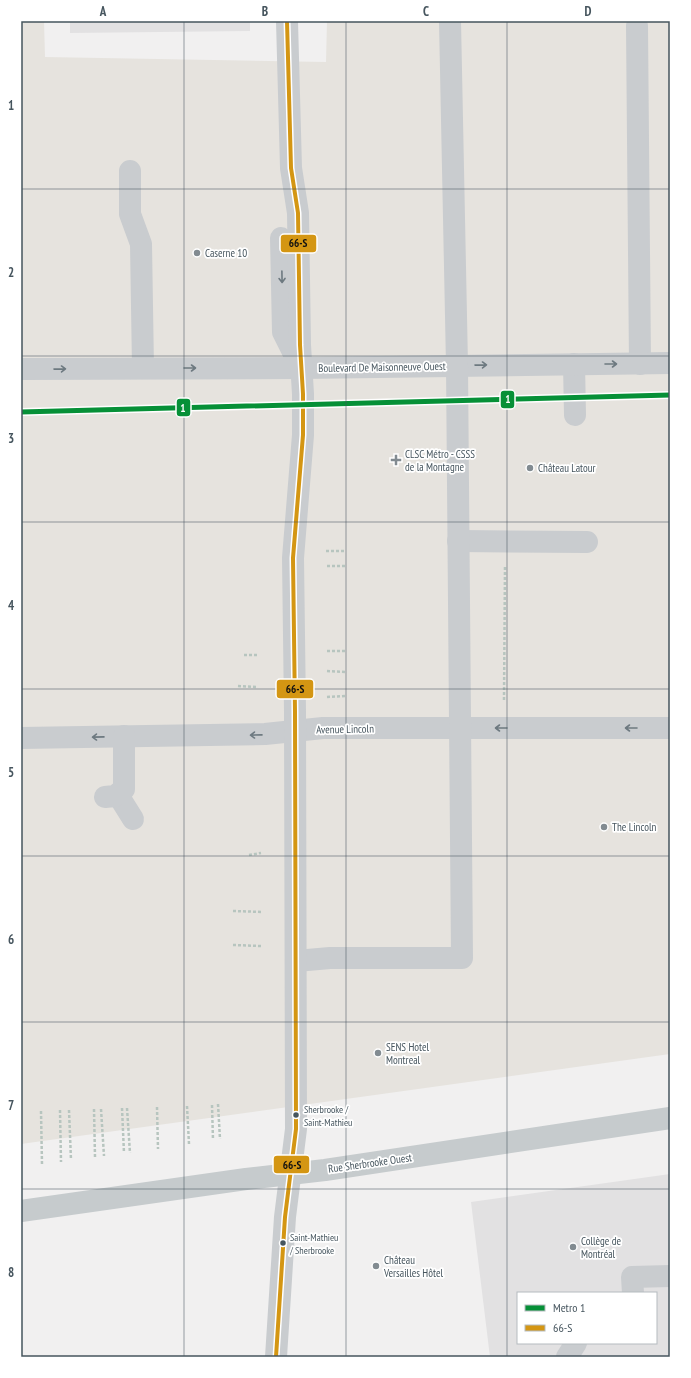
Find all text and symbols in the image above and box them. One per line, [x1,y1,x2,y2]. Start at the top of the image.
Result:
text: A [99,3,107,20]
text: B [262,3,268,20]
text: C [423,3,429,20]
text: D [585,3,592,20]
text: 1 [8,97,14,114]
line badge: 66-S [280,234,317,253]
text: 66-S [289,236,307,250]
place label: Caserne 10 [205,246,247,260]
marker: Caserne 10 [192,248,202,258]
text: 2 [8,264,14,281]
one-way arrow [278,270,286,283]
street label: Boulevard De Maisonneuve Ouest [318,359,446,375]
one-way arrow [604,360,617,368]
one-way arrow [474,361,487,369]
one-way arrow [183,364,196,372]
one-way arrow [53,365,66,373]
line badge: 1 [500,390,515,409]
text: 1 [505,392,511,406]
line badge: 1 [176,398,191,417]
text: 1 [180,401,186,415]
text: 3 [8,430,14,447]
place label: CLSC Métro - CSSS de la Montagne [405,447,475,474]
marker: CLSC Métro - CSSS de la Montagne [390,454,402,466]
place label: Château Latour [538,461,596,475]
marker: Château Latour [525,463,535,473]
text: 4 [8,597,15,614]
line badge: 66-S [276,679,314,699]
text: 66-S [286,682,304,696]
street label: Avenue Lincoln [316,721,374,737]
one-way arrow [495,724,508,732]
one-way arrow [625,724,638,732]
one-way arrow [250,731,263,738]
one-way arrow [92,733,105,741]
text: 5 [8,764,14,781]
place label: The Lincoln [612,820,656,834]
marker: The Lincoln [599,822,609,832]
text: 6 [8,931,14,948]
place label: SENS Hotel Montreal [386,1040,430,1067]
marker: SENS Hotel Montreal [373,1048,383,1058]
text: 7 [8,1097,14,1114]
place label: Sherbrooke / Saint-Mathieu [304,1103,352,1129]
marker: Sherbrooke / Saint-Mathieu [291,1110,301,1120]
street label: Rue Sherbrooke Ouest [327,1150,413,1176]
line badge: 66-S [273,1155,310,1174]
text: 66-S [283,1158,301,1172]
place label: Saint-Mathieu / Sherbrooke [289,1231,338,1257]
place label: Collège de Montréal [581,1234,621,1261]
marker: Saint-Mathieu / Sherbrooke [278,1238,288,1248]
marker: Collège de Montréal [568,1242,578,1252]
place label: Château Versailles Hôtel [383,1253,443,1280]
marker: Château Versailles Hôtel [371,1261,381,1271]
text: 8 [8,1264,14,1281]
legend [517,1292,657,1344]
text: Metro 1 [553,1300,585,1315]
text: 66-S [553,1320,572,1335]

